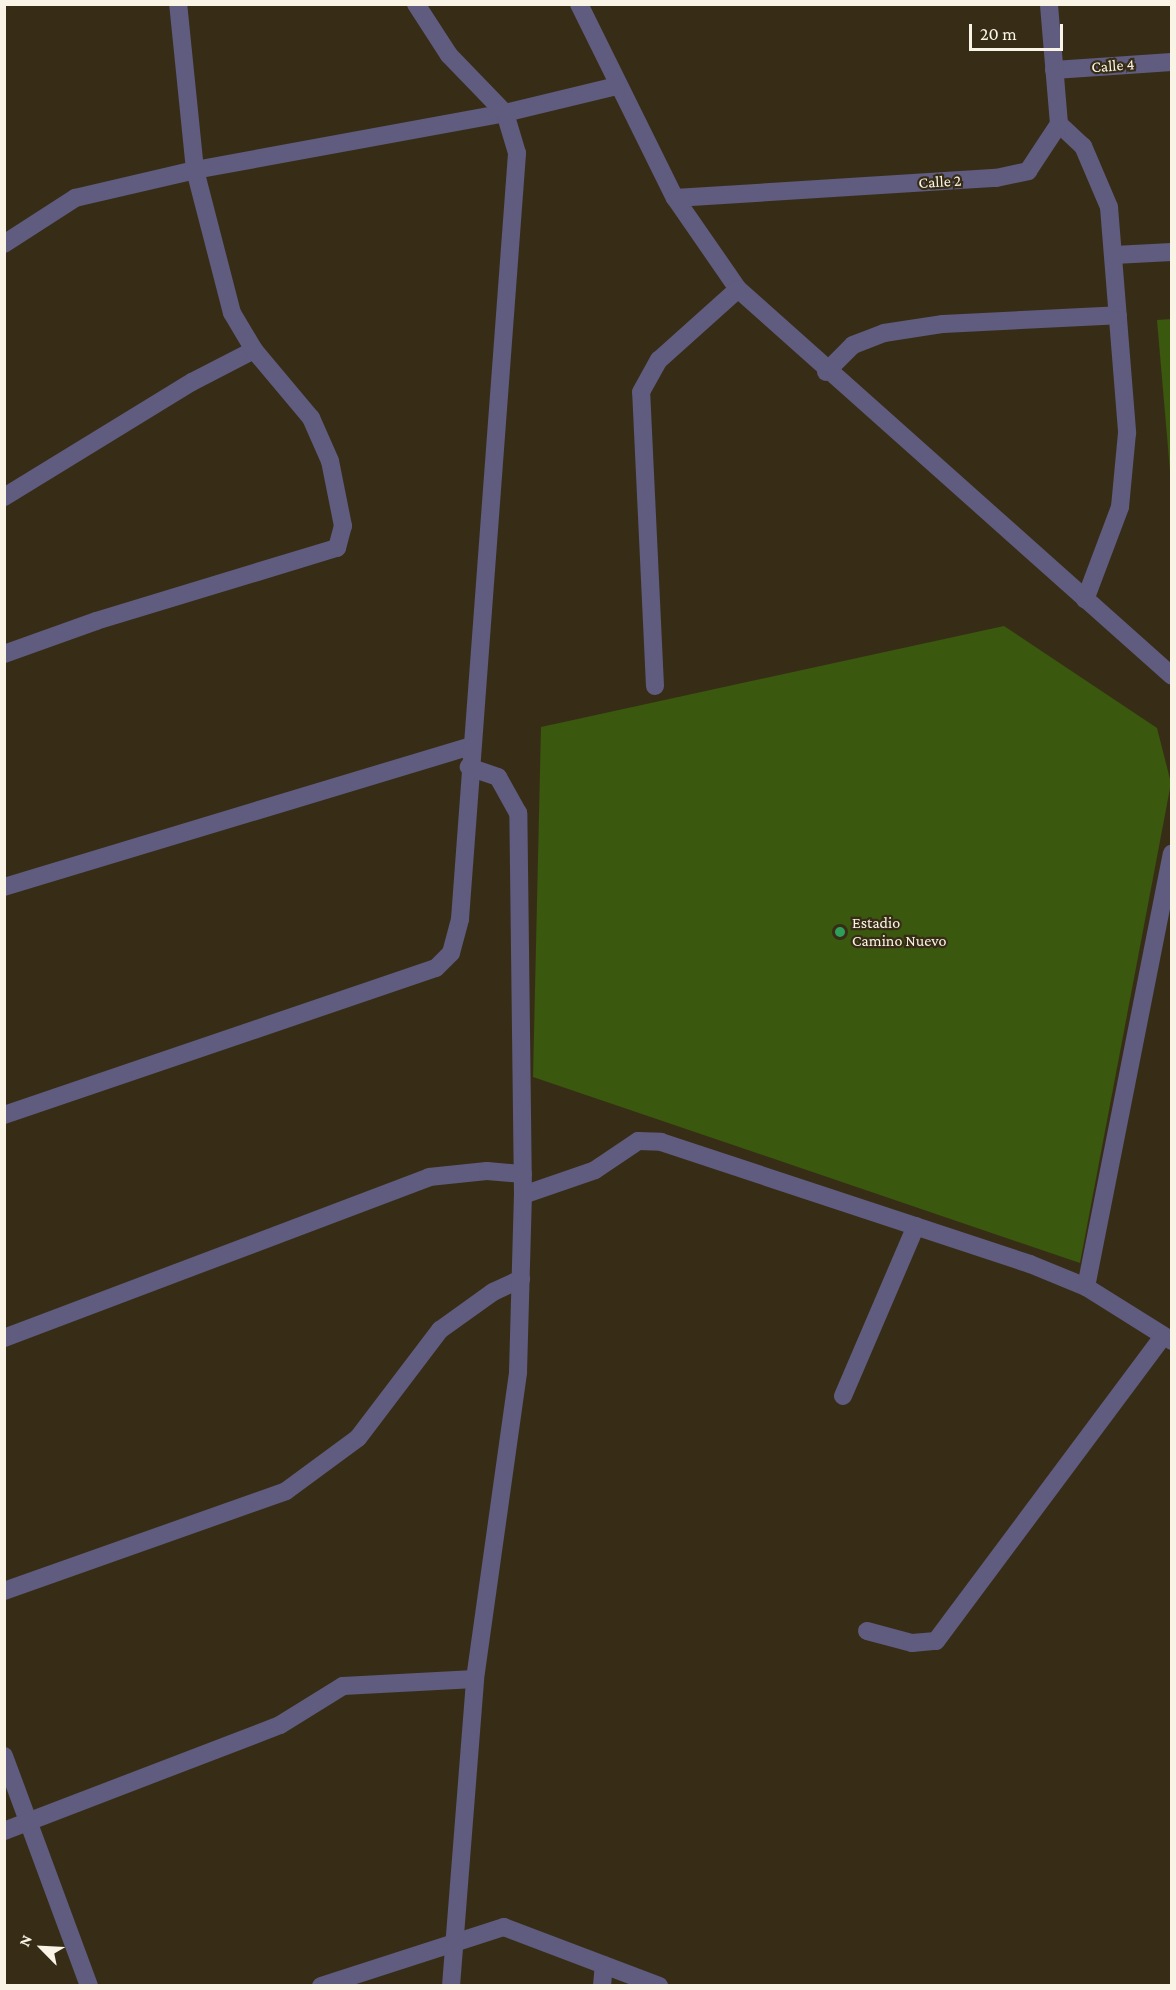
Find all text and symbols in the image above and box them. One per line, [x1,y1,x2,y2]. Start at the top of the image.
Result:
scale bar [972,12,1066,50]
text: 20 m [980,24,1017,44]
street label: Calle 4 [1091,55,1135,77]
street label: Calle 2 [918,171,962,193]
place label: Estadio Camino Nuevo [852,913,946,951]
marker: Estadio Camino Nuevo [833,925,847,939]
north arrow [12,1918,72,1978]
text: N [15,1932,35,1949]

